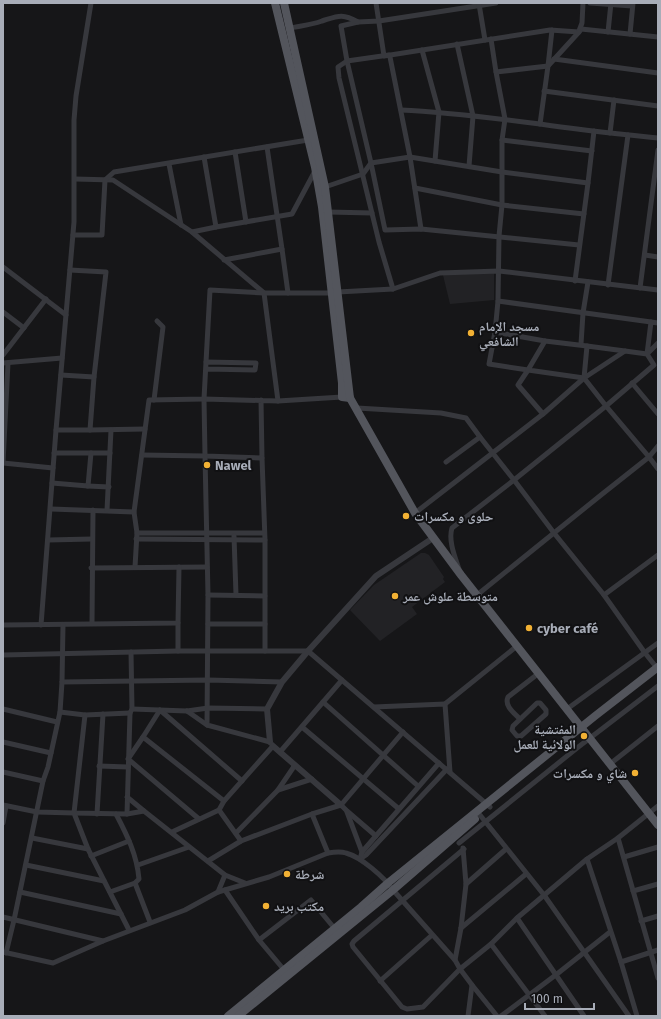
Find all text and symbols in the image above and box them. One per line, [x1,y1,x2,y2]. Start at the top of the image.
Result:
place label: مسجد الإمام الشافعي [479,319,539,352]
marker: مسجد الإمام الشافعي [466,328,476,338]
place label: Nawel [215,458,252,473]
marker: Nawel [202,460,212,470]
place label: حلوى و مكسرات [414,509,493,524]
marker: حلوى و مكسرات [401,511,411,521]
place label: متوسطة علوش عمر [402,589,498,605]
marker: متوسطة علوش عمر [390,591,400,601]
place label: cyber café [537,621,598,636]
marker: cyber café [524,623,534,633]
place label: المفتشية الولائية للعمل [513,722,576,753]
marker: المفتشية الولائية للعمل [579,731,589,741]
place label: شاي و مكسرات [553,766,627,784]
marker: شاي و مكسرات [630,768,640,778]
place label: شرطة [295,867,324,882]
marker: شرطة [282,869,292,879]
place label: مكتب بريد [274,899,324,914]
marker: مكتب بريد [261,901,271,911]
scale bar [525,985,594,1011]
text: 100 m [531,992,563,1006]

